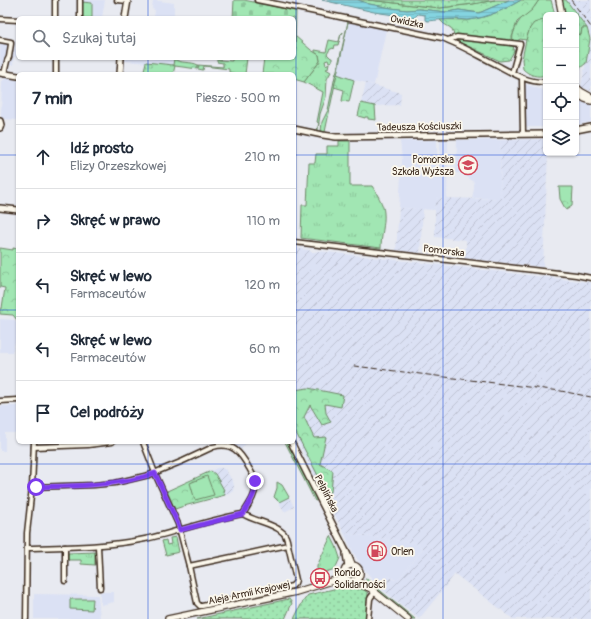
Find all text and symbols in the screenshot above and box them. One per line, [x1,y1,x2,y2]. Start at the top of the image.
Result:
map controls [543,12,579,156]
button: + [543,12,579,48]
street label: Owidzka [389,13,425,31]
search box [16,16,296,60]
icon: search [30,27,52,49]
text: Szukaj tutaj [62,29,136,48]
button: − [543,48,579,84]
button: locate [543,84,579,120]
text: 7 min [32,88,72,109]
text: Pieszo · 500 m [196,90,280,106]
street label: Tadeusza Kościuszki [377,120,462,134]
button: layers [543,120,579,156]
text: Idź prosto [70,139,134,158]
icon: ahead [32,146,54,168]
text: 210 m [244,149,280,165]
place label: Pomorska Szkoła Wyższa [392,154,454,178]
school or university icon: Pomorska Szkoła Wyższa [457,154,479,176]
text: Elizy Orzeszkowej [70,158,166,174]
icon: right [32,210,54,232]
text: Skręć w prawo [70,211,160,230]
text: 110 m [247,213,280,229]
street label: Pomorska [422,242,466,260]
text: Skręć w lewo [70,267,152,286]
icon: left [32,274,54,296]
text: 120 m [244,277,280,293]
text: Farmaceutów [70,286,146,302]
text: Skręć w lewo [70,331,152,350]
icon: left [32,338,54,360]
text: 60 m [249,341,280,357]
text: Farmaceutów [70,350,146,366]
icon: arrive [32,402,54,424]
text: Cel podróży [70,403,144,422]
route end [246,472,264,490]
street label: Pelplińska [312,473,341,515]
route start [27,478,45,496]
fuel station icon: Orlen [366,540,388,562]
place label: Orlen [391,546,414,558]
bus stop icon: Rondo Solidarności [309,567,331,589]
place label: Rondo Solidarności [334,567,385,591]
street label: Aleja Armii Krajowej [207,578,291,608]

